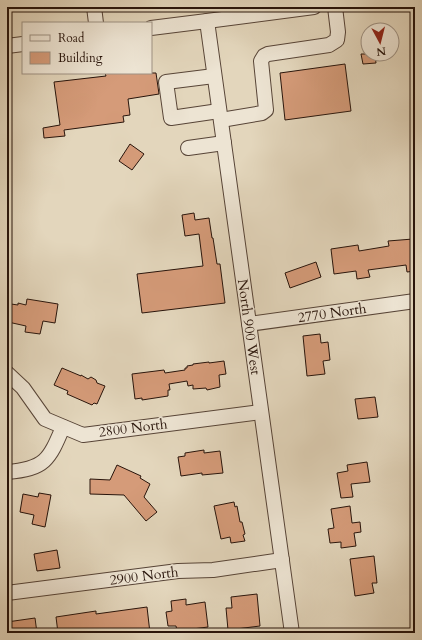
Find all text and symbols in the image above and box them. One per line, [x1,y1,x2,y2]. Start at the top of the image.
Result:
legend [22,22,152,74]
north arrow [360,22,400,62]
text: Road [58,30,85,46]
text: N [375,43,387,60]
text: Building [58,50,103,66]
street label: North 900 West [233,278,265,377]
street label: 2770 North [296,299,368,327]
street label: 2800 North [98,414,169,442]
street label: 2900 North [109,562,180,590]

